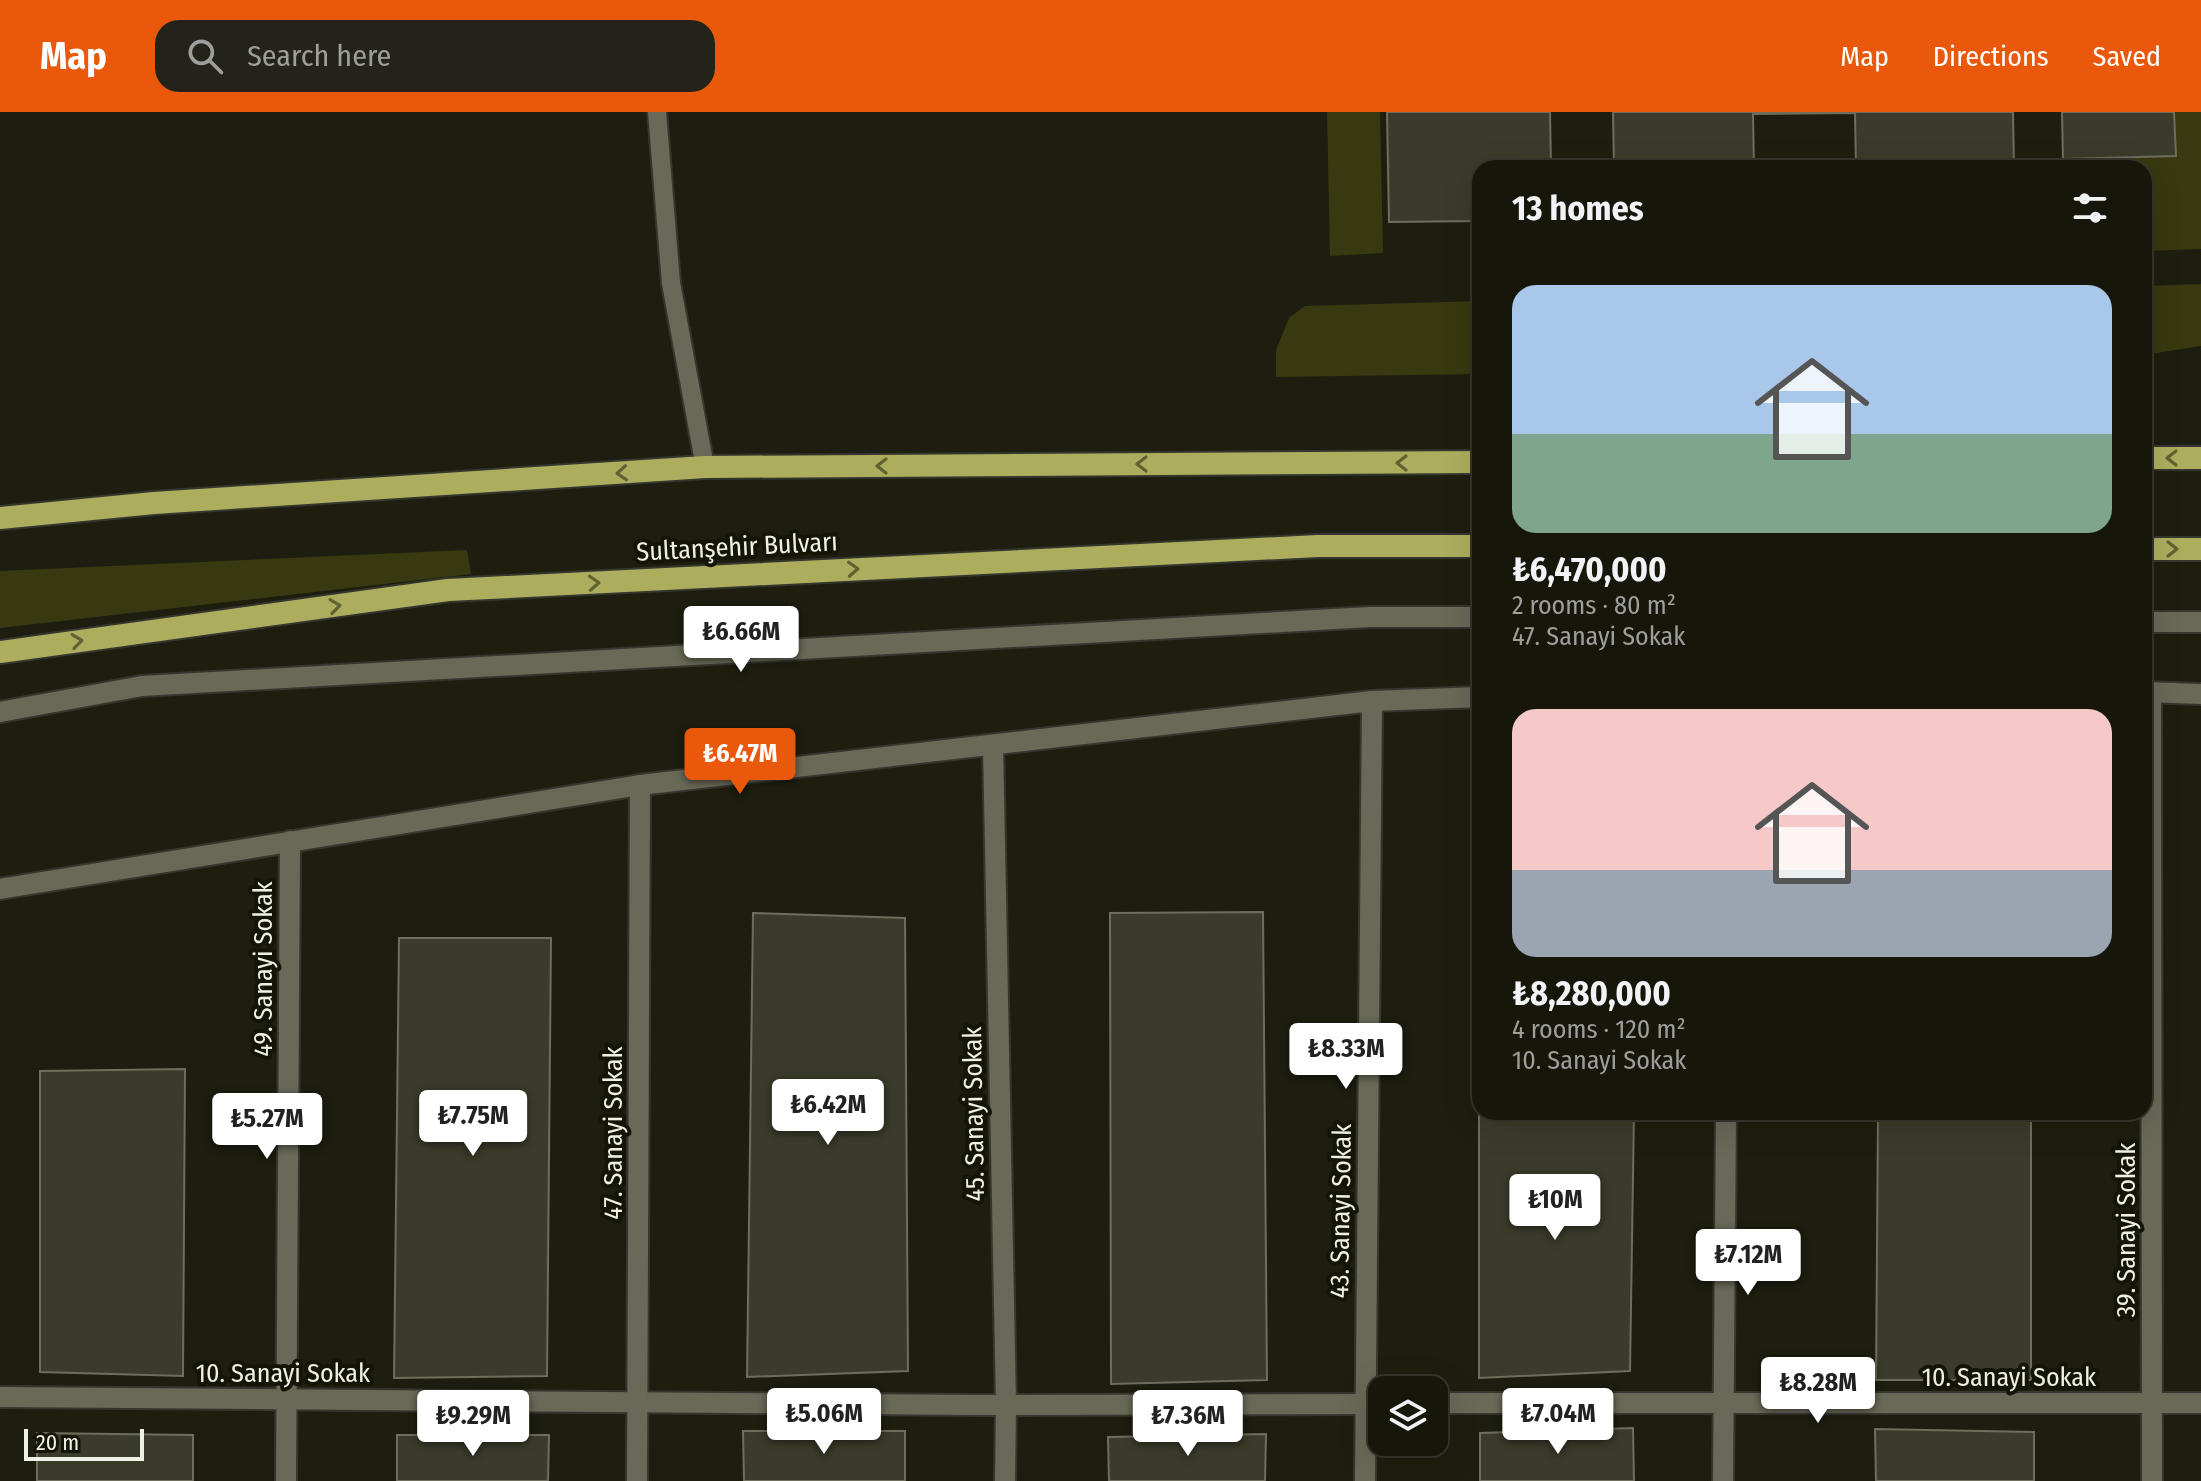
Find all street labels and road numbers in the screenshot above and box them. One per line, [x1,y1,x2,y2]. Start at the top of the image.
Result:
street label: Sultanşehir Bulvarı [636,526,838,568]
street label: 49. Sanayi Sokak [248,880,279,1057]
street label: 45. Sanayi Sokak [957,1025,991,1202]
street label: 47. Sanayi Sokak [598,1045,629,1220]
street label: 43. Sanayi Sokak [1324,1123,1358,1299]
street label: 39. Sanayi Sokak [2111,1142,2142,1317]
street label: 10. Sanayi Sokak [196,1358,371,1389]
street label: 10. Sanayi Sokak [1922,1362,2097,1393]

